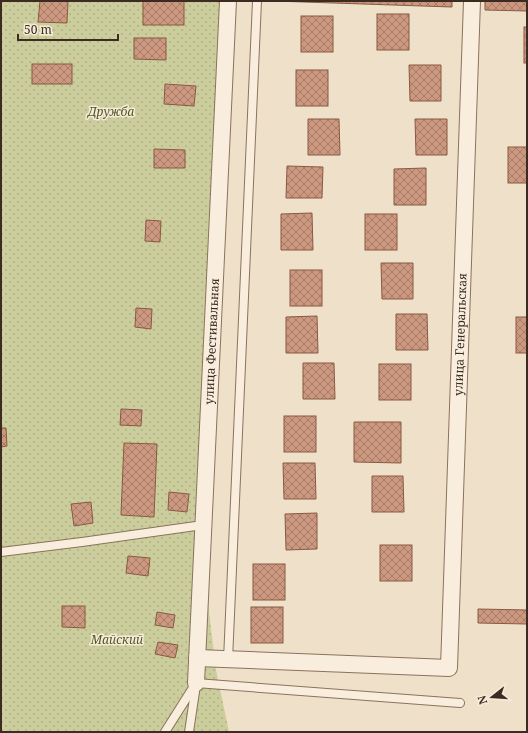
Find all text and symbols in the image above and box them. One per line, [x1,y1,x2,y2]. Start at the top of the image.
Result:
scale bar [18,16,118,42]
text: 50 m [24,21,52,38]
park label: Дружба [86,103,134,120]
street label: улица Генеральская [449,273,471,396]
street label: улица Фестивальная [200,278,223,405]
park label: Майский [90,631,143,648]
north arrow [472,677,512,717]
text: N [473,693,490,706]

